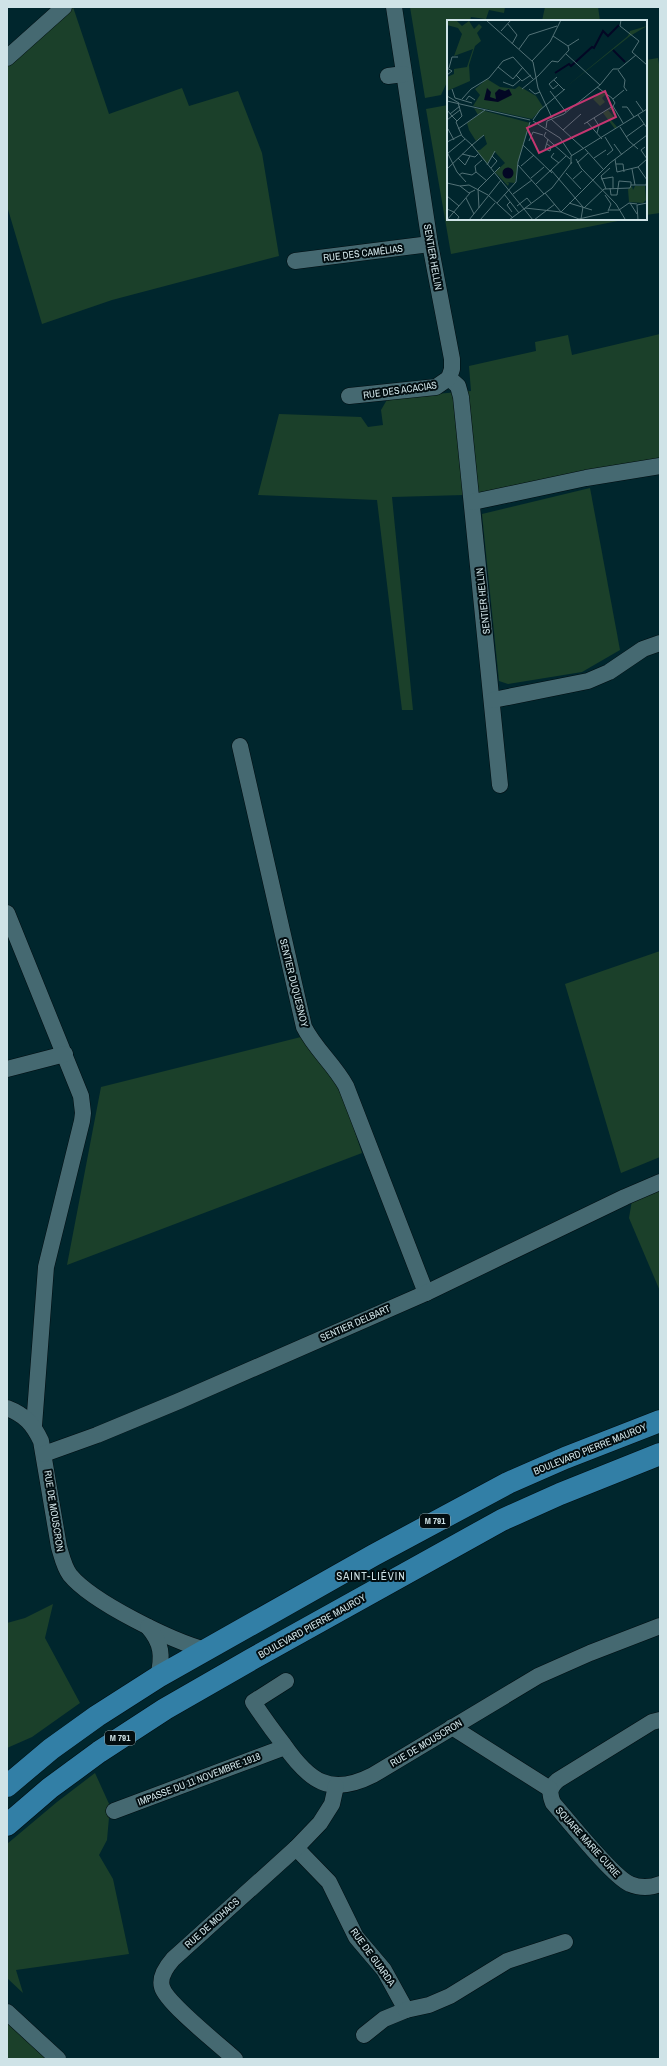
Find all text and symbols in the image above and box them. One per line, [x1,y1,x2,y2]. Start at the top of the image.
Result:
inset map [447,20,647,220]
street label: SENTIER HELLIN [421,223,445,291]
street label: RUE DES CAMÉLIAS [322,242,404,264]
street label: RUE DES ACACIAS [362,378,438,402]
street label: SENTIER HELLIN [473,567,493,635]
street label: SENTIER DUQUESNOY [277,937,311,1029]
street label: SENTIER DELBART [318,1302,392,1344]
street label: BOULEVARD PIERRE MAUROY [531,1420,649,1478]
street label: RUE DE MOUSCRON [41,1469,67,1553]
road number: M 791 [420,1514,450,1528]
district label: SAINT-LIÉVIN [336,1569,406,1583]
street label: BOULEVARD PIERRE MAUROY [256,1591,369,1661]
street label: RUE DE MOUSCRON [388,1716,465,1770]
road number: M 791 [105,1731,135,1745]
street label: IMPASSE DU 11 NOVEMBRE 1918 [136,1749,263,1808]
street label: SQUARE MARIE CURIE [553,1804,623,1880]
street label: RUE DE MOHACS [182,1895,242,1951]
street label: RUE DE GUARDA [348,1926,399,1989]

